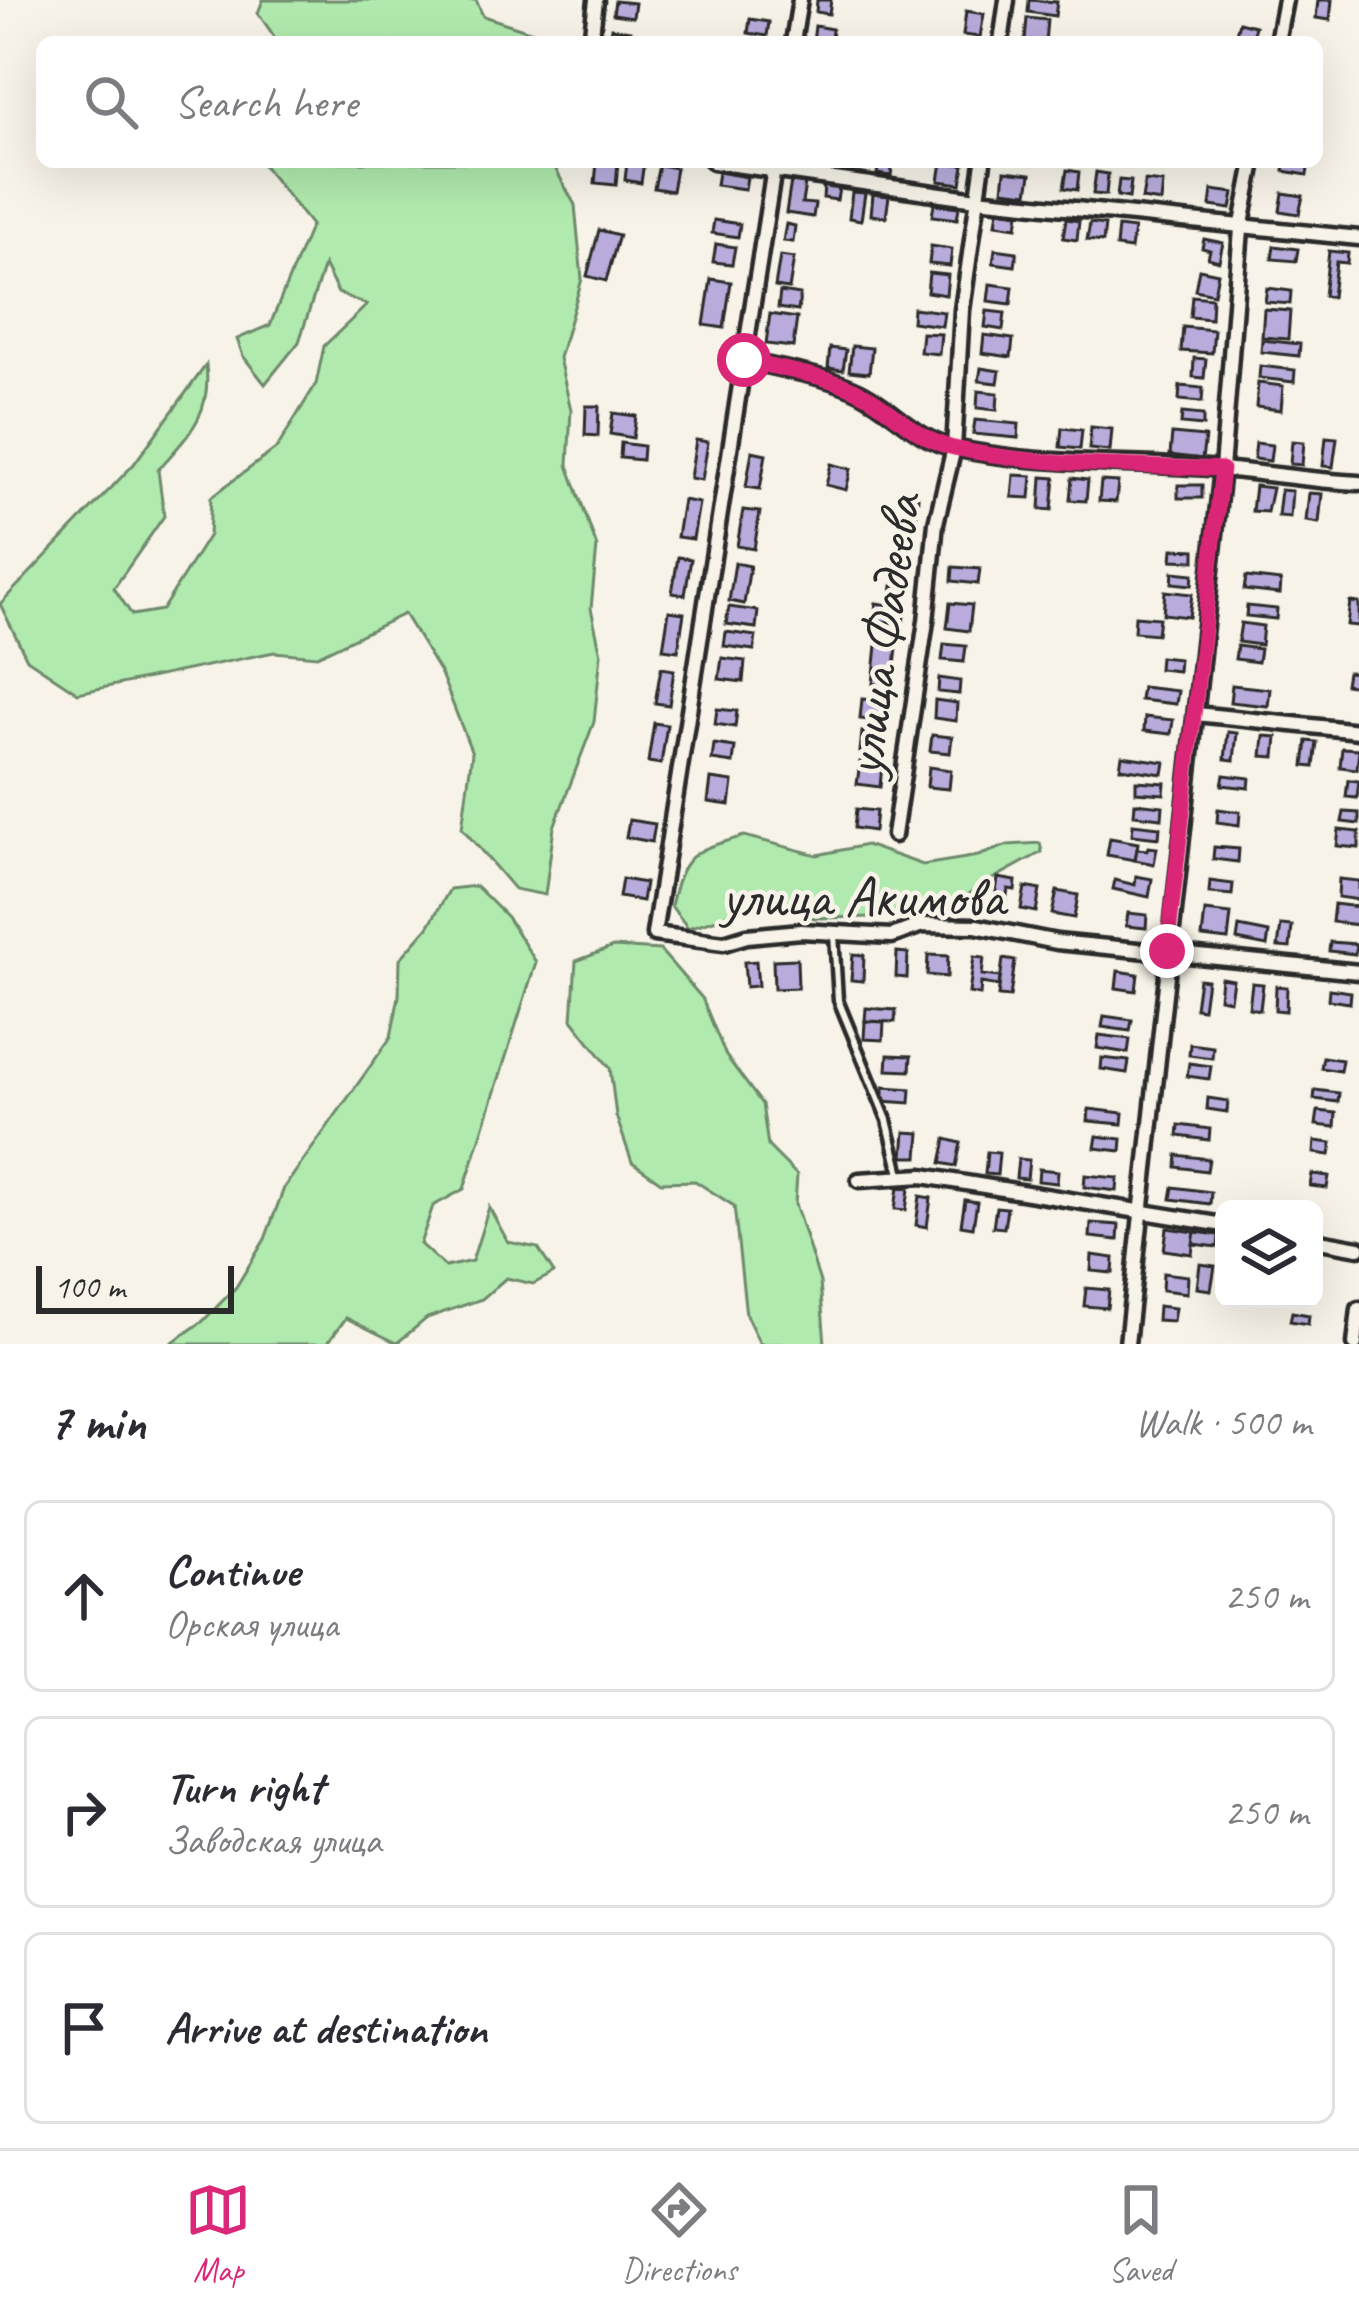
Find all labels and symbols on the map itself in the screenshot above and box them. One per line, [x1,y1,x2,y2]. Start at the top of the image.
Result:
route start [717,333,771,387]
street label: улица Фадеева [826,486,938,783]
street label: улица Акимова [719,861,1009,933]
route end [1140,924,1194,978]
scale bar [36,1260,234,1313]

